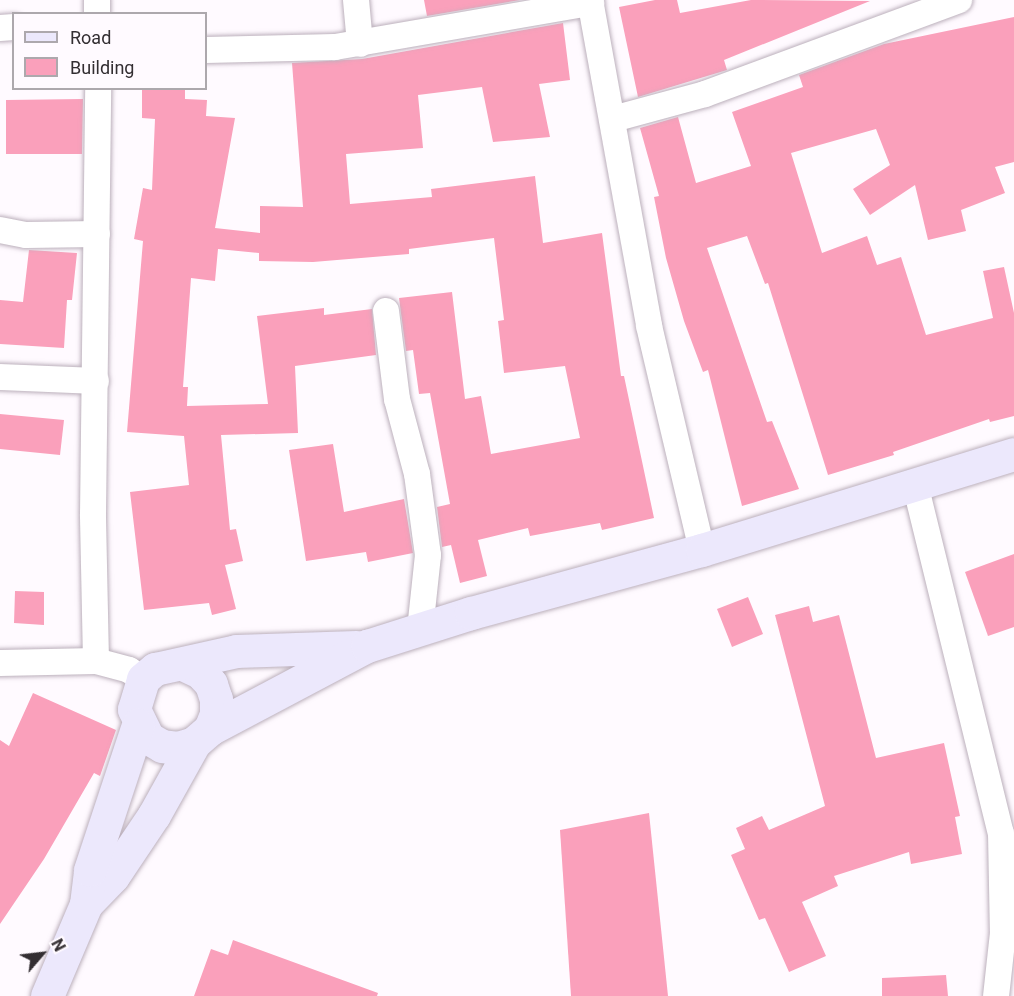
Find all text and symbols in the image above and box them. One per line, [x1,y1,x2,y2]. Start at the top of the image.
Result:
legend [12,12,207,90]
text: Road [70,27,111,48]
text: Building [70,57,134,78]
north arrow [12,924,72,984]
text: N [47,936,69,955]

